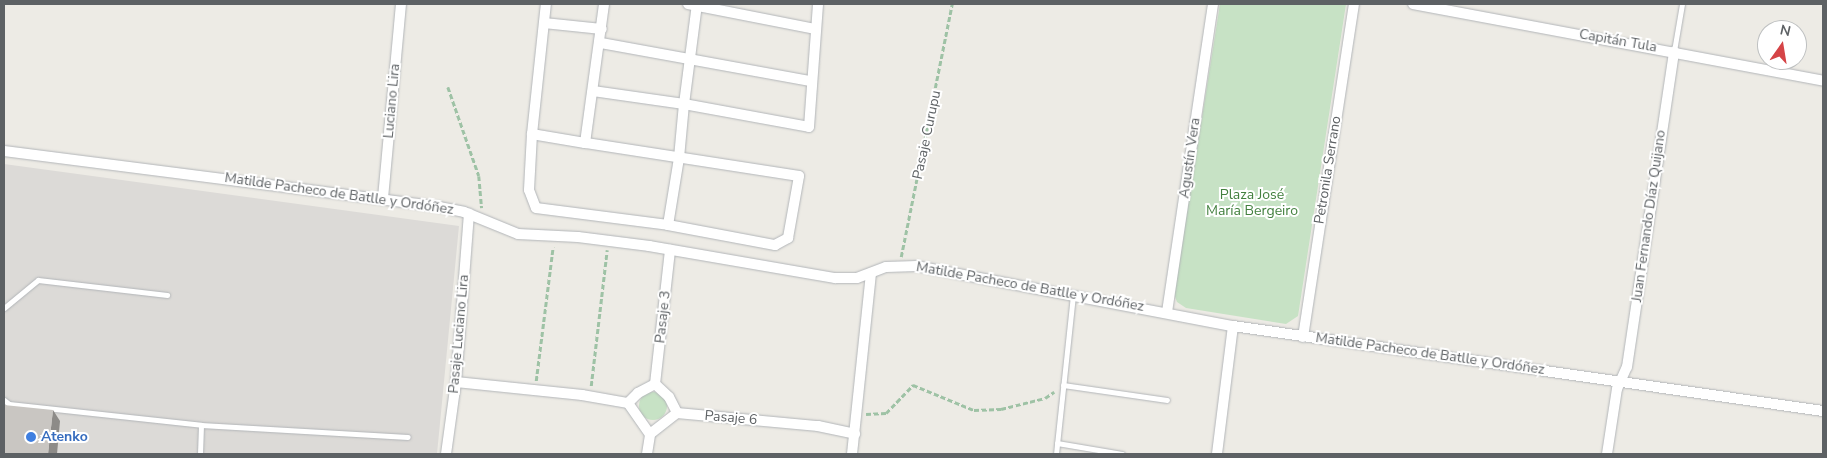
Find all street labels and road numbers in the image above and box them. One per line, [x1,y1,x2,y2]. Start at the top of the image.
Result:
street label: Capitán Tula [1578,26,1658,56]
street label: Luciano Lira [380,63,404,139]
street label: Pasaje Curupu [909,89,945,181]
street label: Petronila Serrano [1311,115,1345,225]
street label: Agustín Vera [1176,117,1204,199]
street label: Juan Fernando Díaz Quijano [1629,129,1669,303]
street label: Matilde Pacheco de Batlle y Ordóñez [224,170,454,218]
street label: Matilde Pacheco de Batlle y Ordóñez [915,259,1145,315]
street label: Pasaje Luciano Lira [445,274,473,394]
street label: Pasaje 3 [652,290,674,344]
street label: Matilde Pacheco de Batlle y Ordóñez [1315,330,1545,378]
street label: Pasaje 6 [704,407,758,429]

